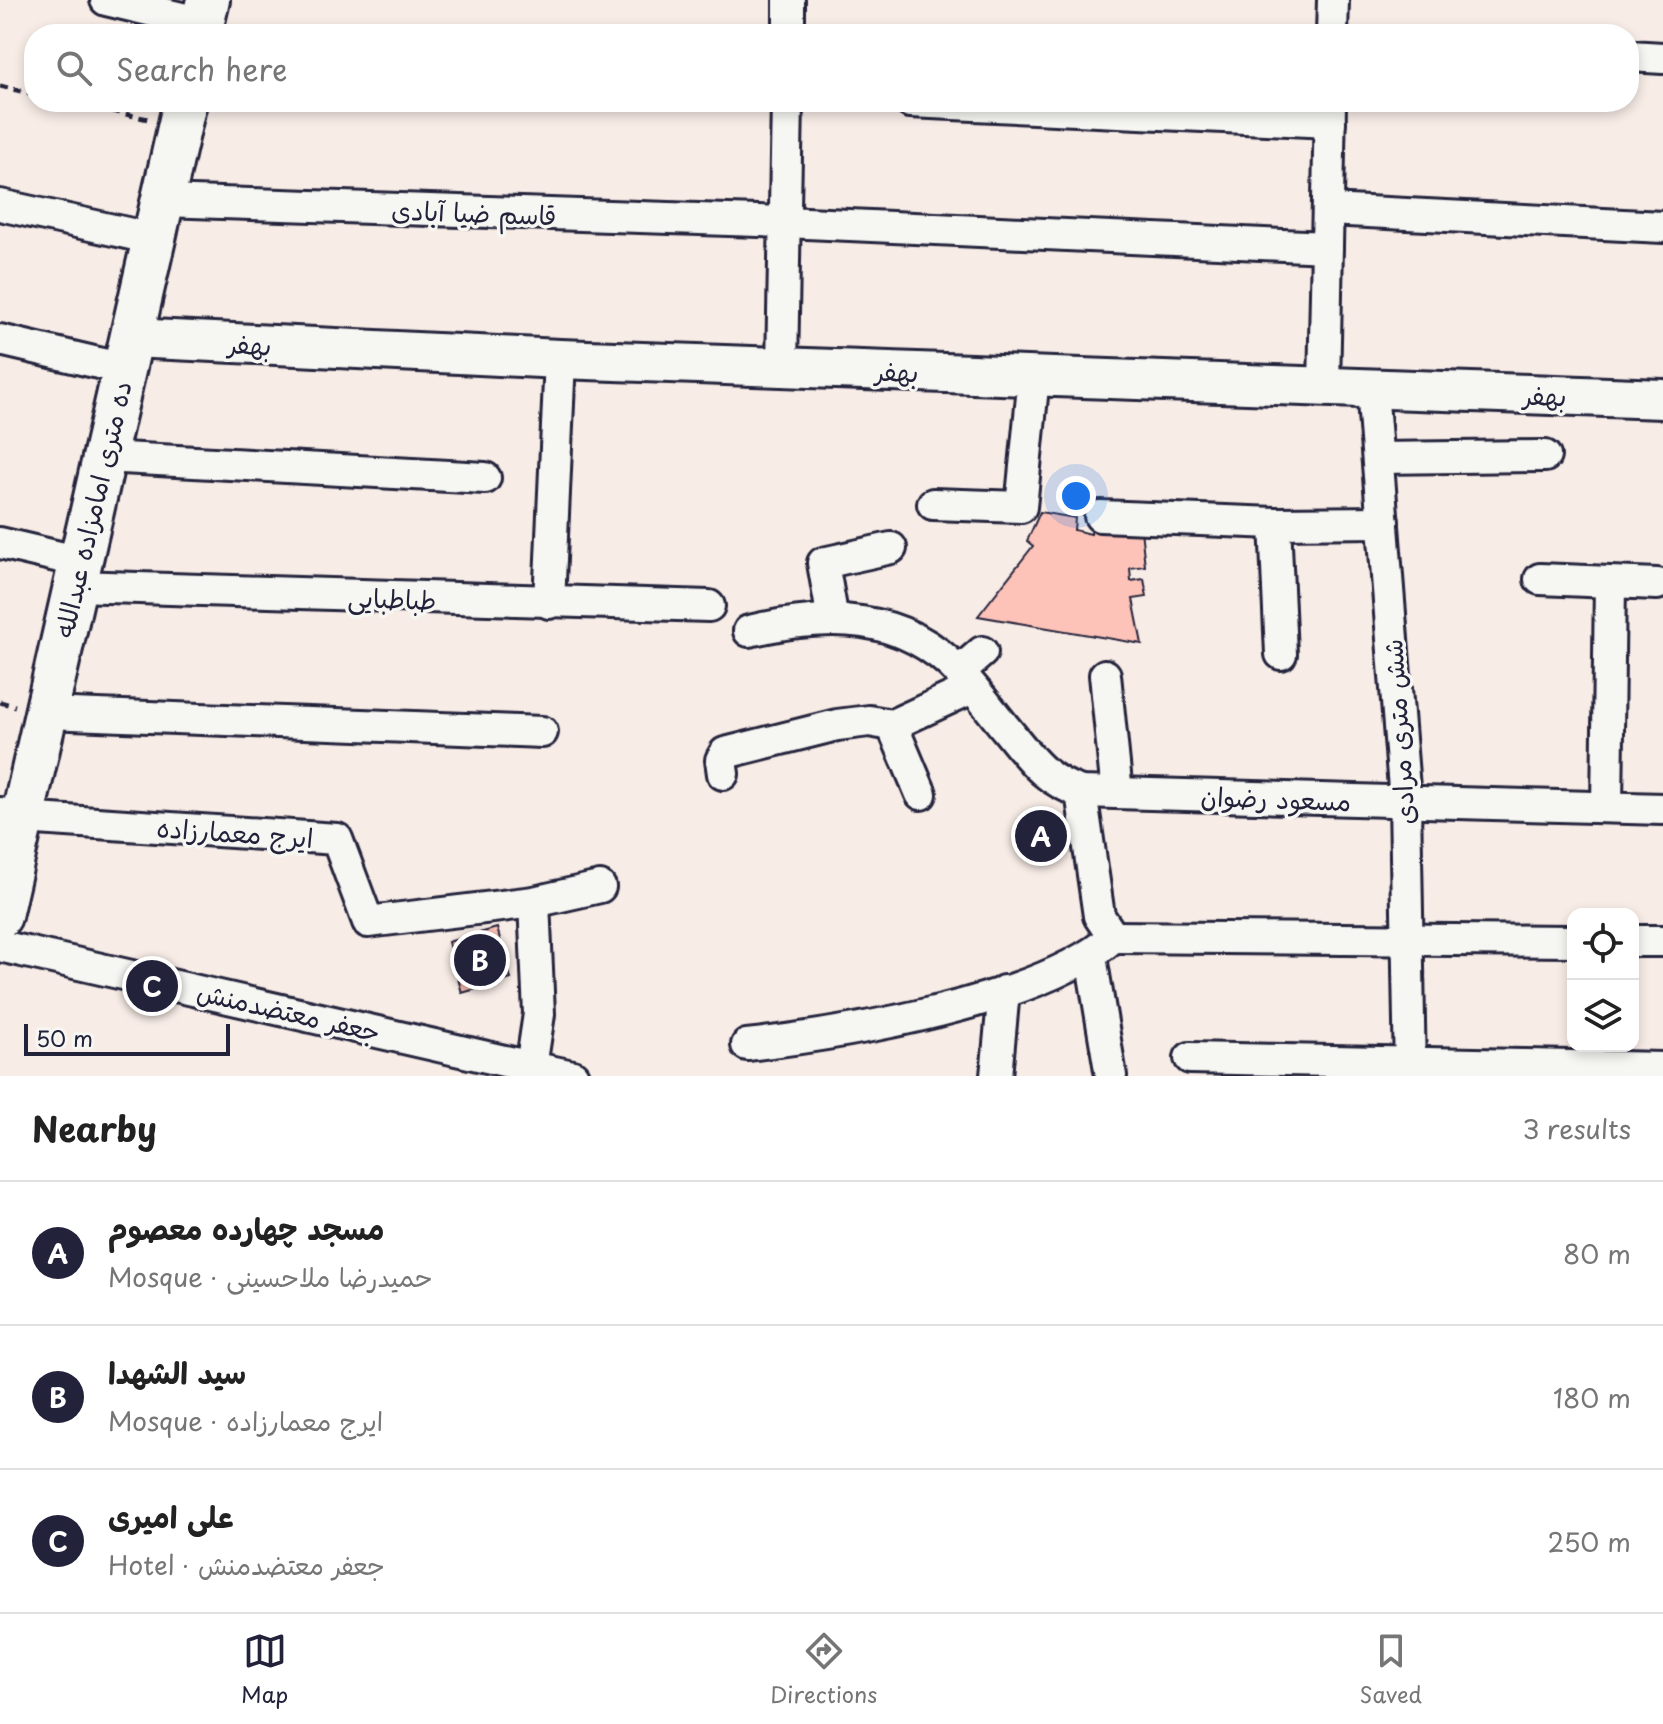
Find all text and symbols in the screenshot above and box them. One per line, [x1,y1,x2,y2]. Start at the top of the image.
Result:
search box [24,24,1639,112]
icon: search [52,46,96,90]
text: Search here [116,46,288,91]
street label: قاسم ضیا آبادی [391,190,557,236]
street label: بهفر [225,323,273,365]
street label: بهفر [873,351,919,391]
street label: بهفر [1521,375,1567,415]
street label: ده متری امامزاده عبدالله [44,377,140,641]
your location [1056,476,1096,516]
street label: طباطبایی [347,577,437,619]
street label: شش متری مرادی [1372,638,1424,826]
street label: مسعود رضوان [1200,776,1352,820]
pin: A [1015,806,1067,866]
street label: ایرج معمارزاده [155,807,315,857]
map controls [1567,908,1639,1052]
button: locate [1567,908,1639,980]
pin: B [454,930,506,990]
pin: C [126,956,178,1016]
street label: جعفر معتضدمنش [194,971,384,1051]
button: layers [1567,980,1639,1052]
scale bar [24,1020,230,1056]
text: 50 m [36,1021,93,1054]
text: Nearby [32,1102,157,1154]
text: 3 results [1523,1109,1631,1148]
text: مسجد چهارده معصوم [108,1205,384,1250]
text: A [48,1234,68,1273]
text: 80 m [1563,1234,1631,1273]
text: Mosque · حمیدرضا ملاحسینی [108,1257,433,1296]
text: سید الشهدا [108,1349,246,1394]
text: B [49,1378,67,1417]
text: 180 m [1553,1378,1631,1417]
text: Mosque · ایرج معمارزاده [108,1401,383,1440]
text: علی امیری [108,1493,234,1538]
text: C [48,1522,68,1561]
text: 250 m [1547,1522,1631,1561]
text: Hotel · جعفر معتضدمنش [108,1545,385,1584]
tab: Map [241,1629,288,1710]
tab: Directions [770,1629,877,1710]
tab: Saved [1359,1629,1422,1710]

